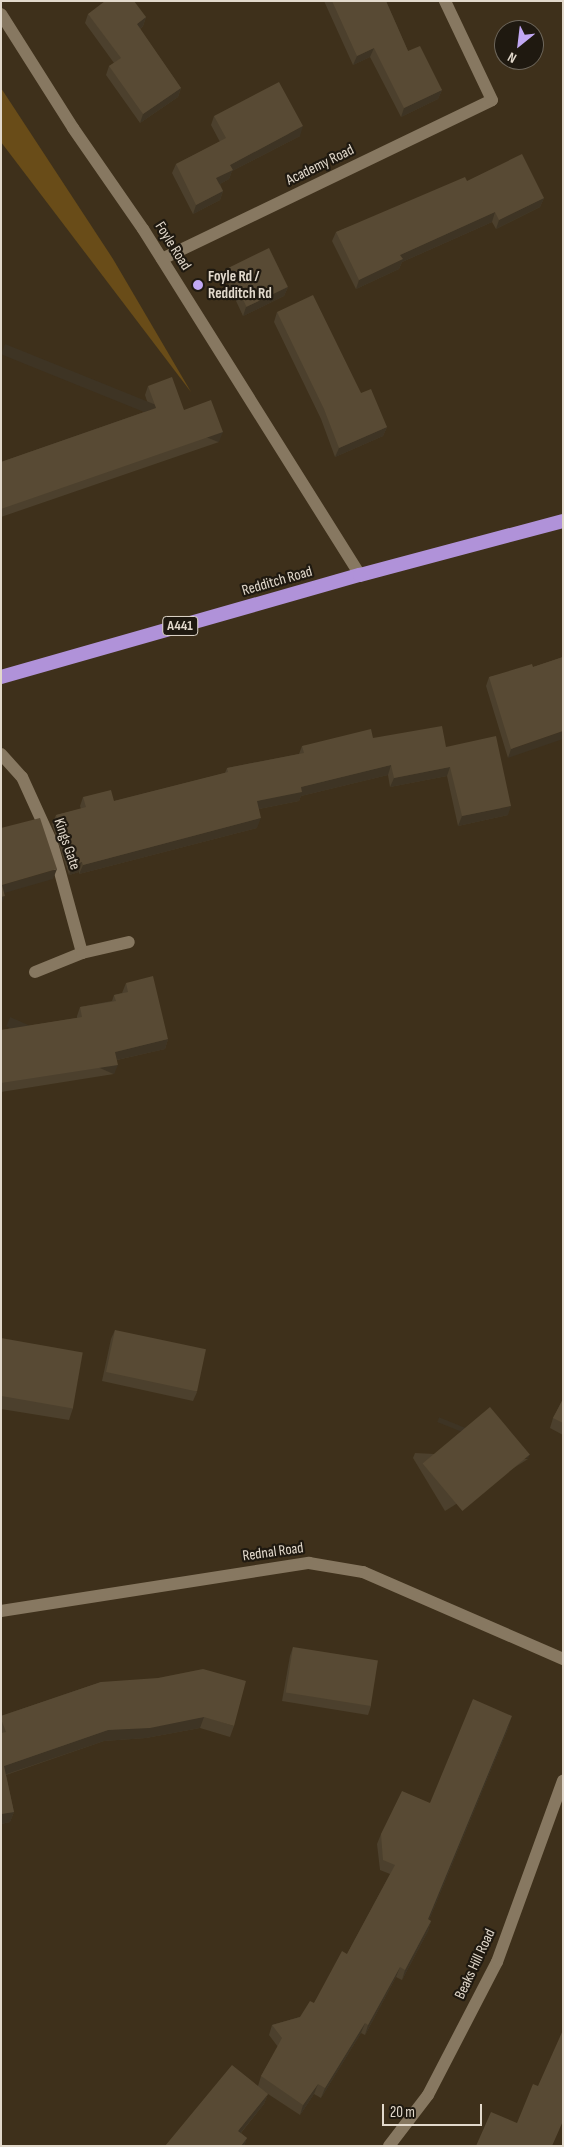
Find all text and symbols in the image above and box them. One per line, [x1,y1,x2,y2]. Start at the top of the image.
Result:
north arrow [494,20,544,70]
text: N [505,48,519,67]
street label: Academy Road [283,141,357,189]
street label: Foyle Road [151,219,195,273]
place label: Foyle Rd / Redditch Rd [208,267,272,302]
marker: Foyle Rd / Redditch Rd [192,279,204,291]
street label: Redditch Road [240,562,314,600]
road number: A441 [161,614,199,638]
street label: Kings Gate [50,816,84,872]
street label: Rednal Road [241,1539,305,1565]
street label: Beaks Hill Road [451,1926,499,2002]
scale bar [384,2094,484,2126]
text: 20 m [390,2103,415,2122]

